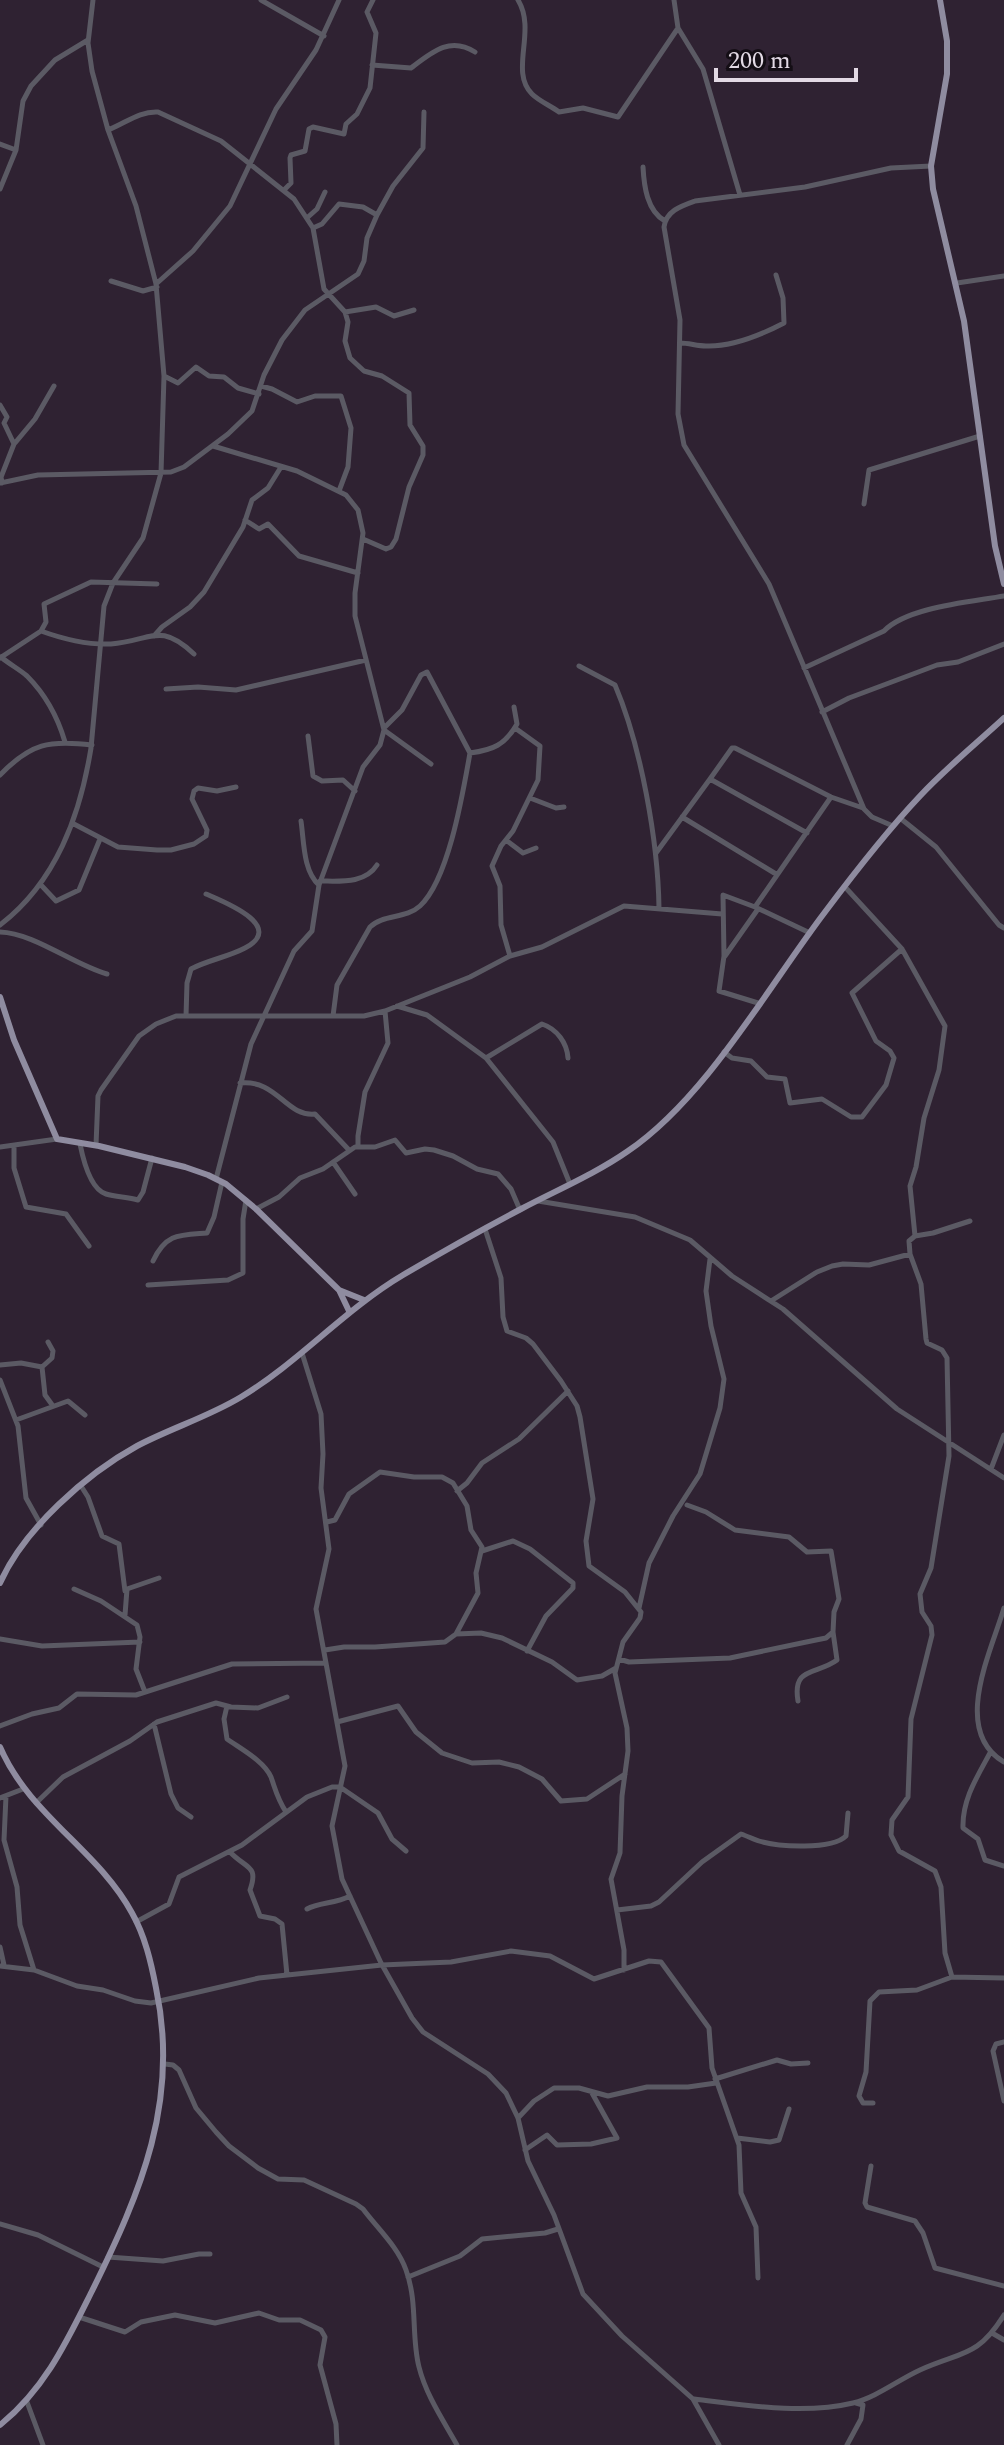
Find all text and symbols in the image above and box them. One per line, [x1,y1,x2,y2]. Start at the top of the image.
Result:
scale bar [716,32,856,82]
text: 200 m [728,43,791,79]

